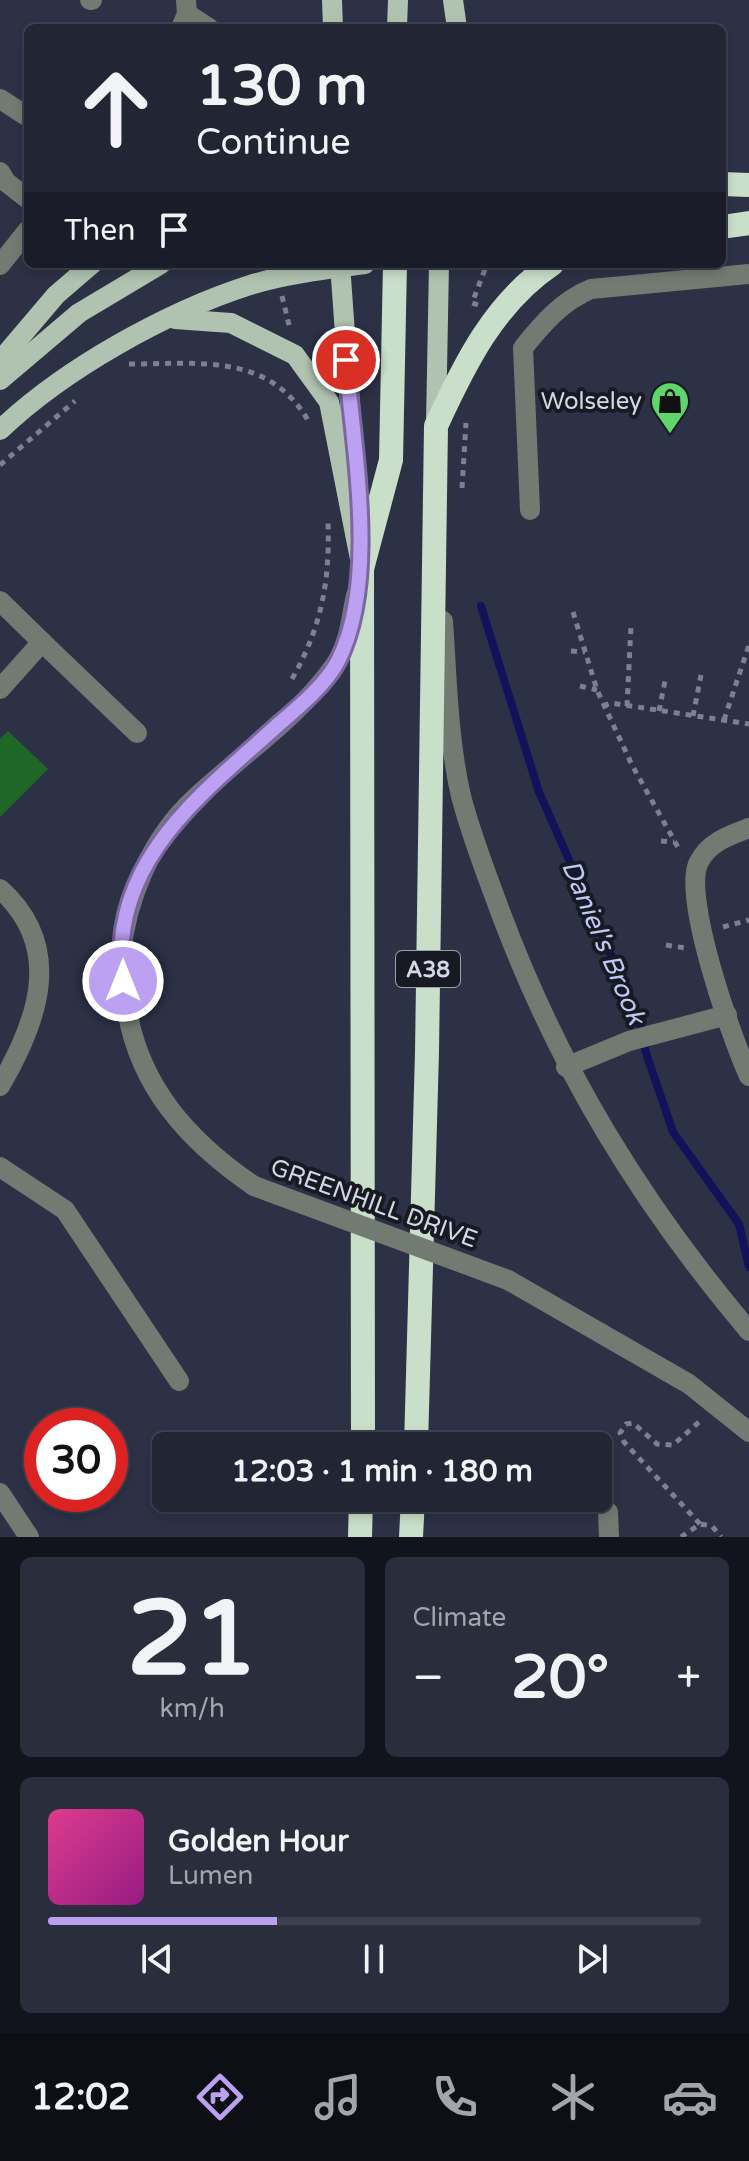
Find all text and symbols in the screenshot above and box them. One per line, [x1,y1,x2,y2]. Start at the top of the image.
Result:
text: 130 m [196,53,367,120]
icon: ahead [64,56,168,160]
text: Continue [196,121,351,164]
icon: arrive [152,208,196,252]
text: Then [64,212,136,249]
pin [312,326,380,394]
icon: arrive [324,338,368,382]
shop icon: Wolseley [649,380,691,435]
place label: Wolseley [541,387,642,416]
water label: Daniel's Brook [555,855,653,1031]
position arrow [81,939,165,1023]
road number: A38 [396,951,460,987]
street label: GREENHILL DRIVE [266,1153,481,1254]
speed limit sign: 30 [24,1408,128,1512]
text: 12:03 · 1 min · 180 m [231,1453,533,1490]
text: 21 [127,1578,258,1703]
text: Climate [413,1602,506,1633]
text: 20° [511,1642,609,1714]
text: − [413,1652,444,1705]
text: + [676,1652,701,1705]
text: km/h [160,1693,225,1724]
text: Golden Hour [168,1823,349,1860]
text: Lumen [168,1860,253,1891]
icon: previous [135,1937,179,1981]
icon: pause [352,1937,396,1981]
icon: next [570,1937,614,1981]
icon: directions [192,2069,248,2125]
icon: music [310,2069,366,2125]
icon: phone [427,2069,483,2125]
icon: climate [545,2069,601,2125]
icon: car [662,2069,718,2125]
text: 12:02 [31,2076,131,2119]

